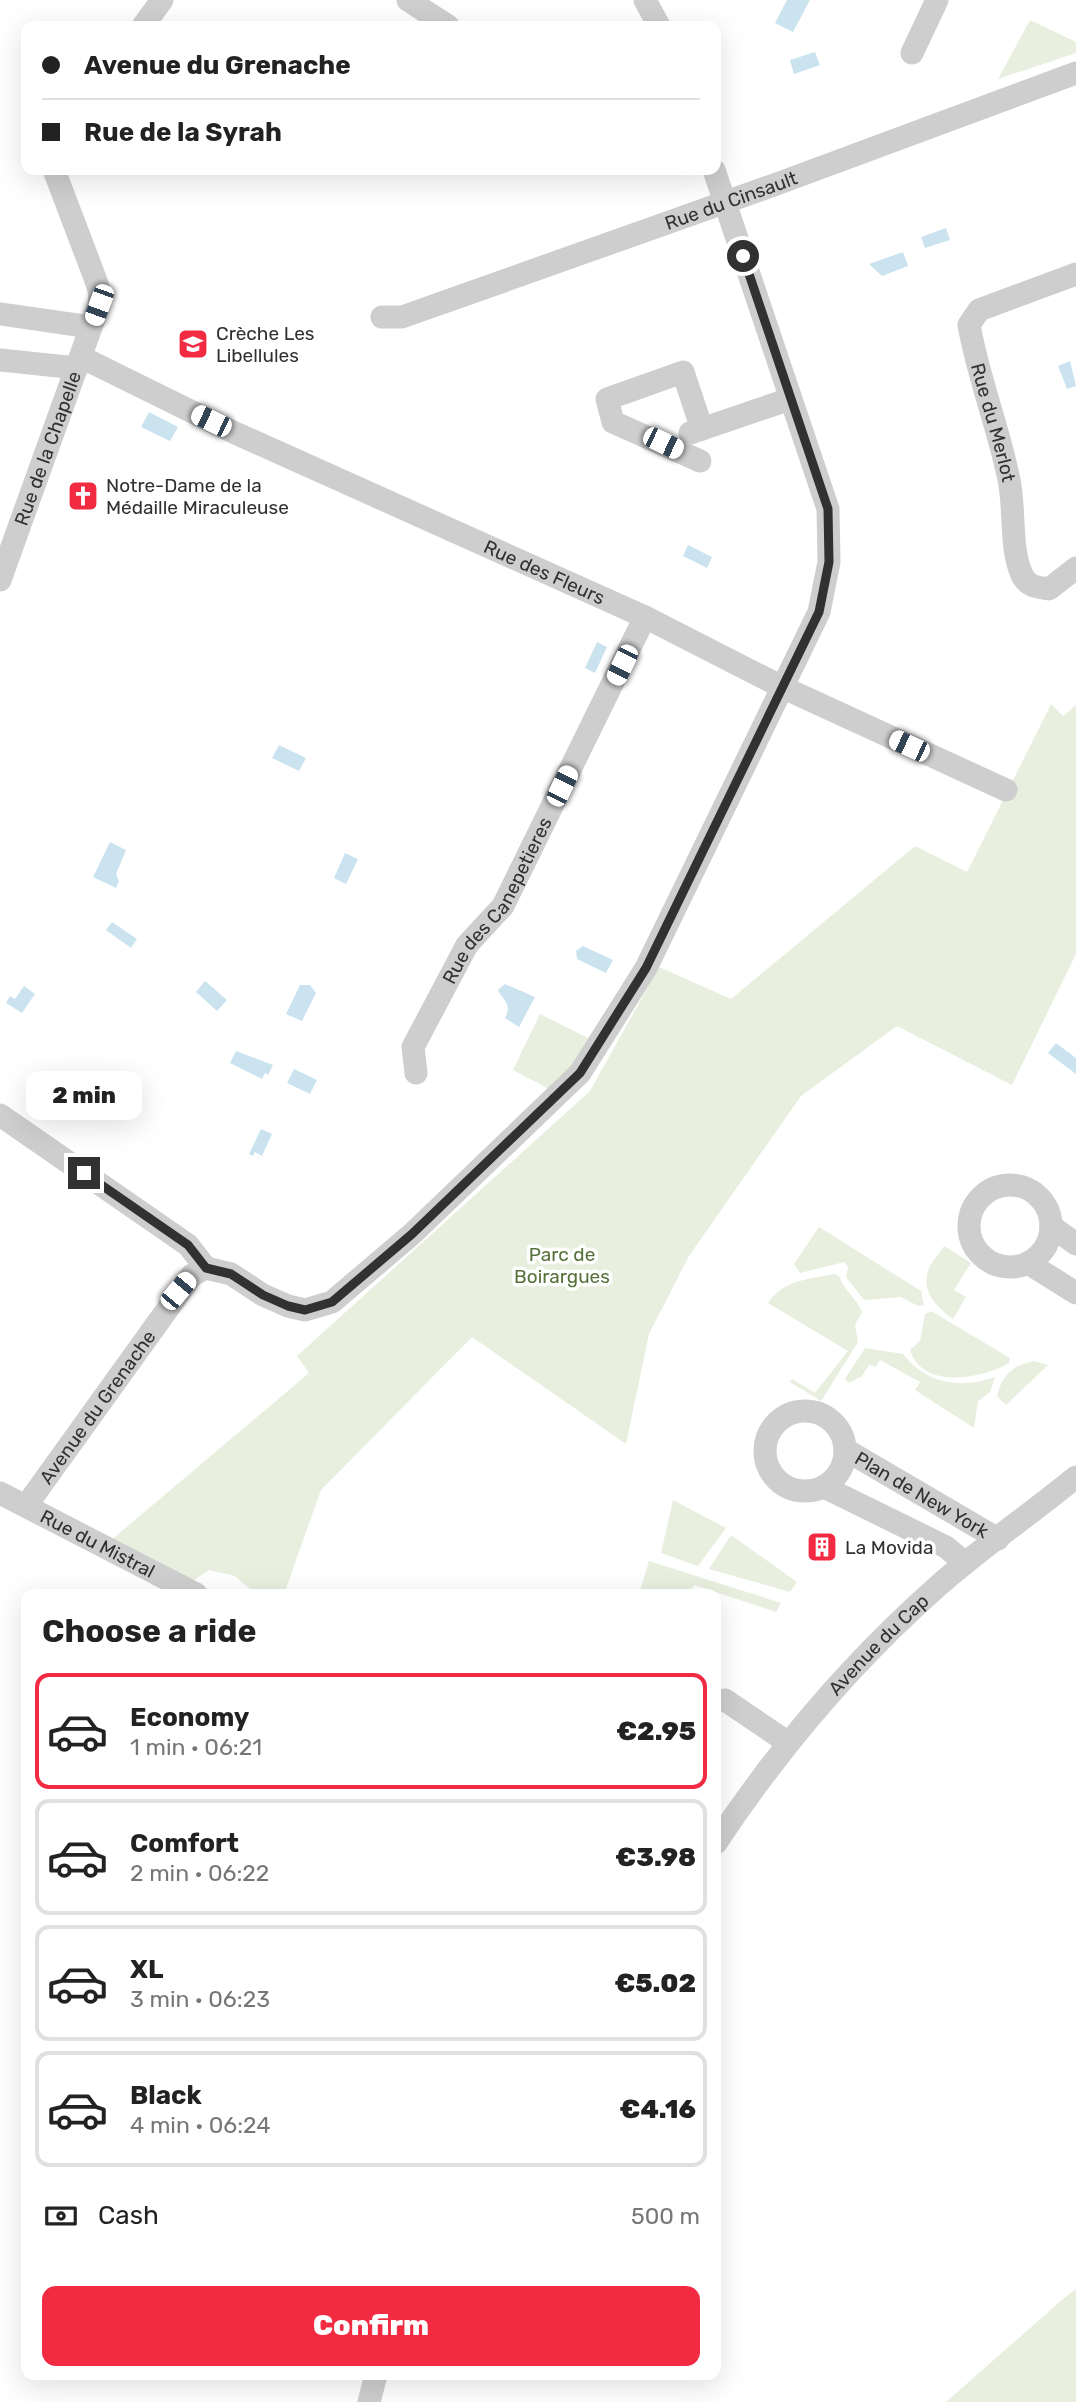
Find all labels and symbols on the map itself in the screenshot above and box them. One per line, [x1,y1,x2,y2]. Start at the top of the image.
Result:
street label: Rue du Cinsault [662,166,801,234]
route start [727,240,759,272]
car [82,282,117,328]
place label: Crèche Les Libellules [216,322,315,367]
school or university icon: Crèche Les Libellules [176,327,210,361]
street label: Rue du Merlot [966,360,1021,485]
street label: Rue de la Chapelle [9,368,86,528]
car [188,402,235,440]
car [640,424,687,462]
place label: Notre-Dame de la Médaille Miraculeuse [106,474,289,519]
church icon: Notre-Dame de la Médaille Miraculeuse [66,479,100,513]
street label: Rue des Fleurs [480,535,609,609]
car [604,642,641,688]
car [886,728,933,764]
car [544,763,581,809]
street label: Rue des Canepetieres [437,813,556,987]
callout: 2 min [26,1072,142,1120]
route end [68,1157,100,1189]
park label: Parc de Boirargues [514,1243,610,1288]
car [157,1268,200,1314]
street label: Avenue du Grenache [34,1325,160,1488]
street label: Plan de New York [851,1446,993,1543]
street label: Rue du Mistral [37,1504,159,1582]
building icon: La Movida [805,1530,839,1564]
place label: La Movida [845,1536,933,1559]
street label: Avenue du Cap [823,1589,933,1700]

